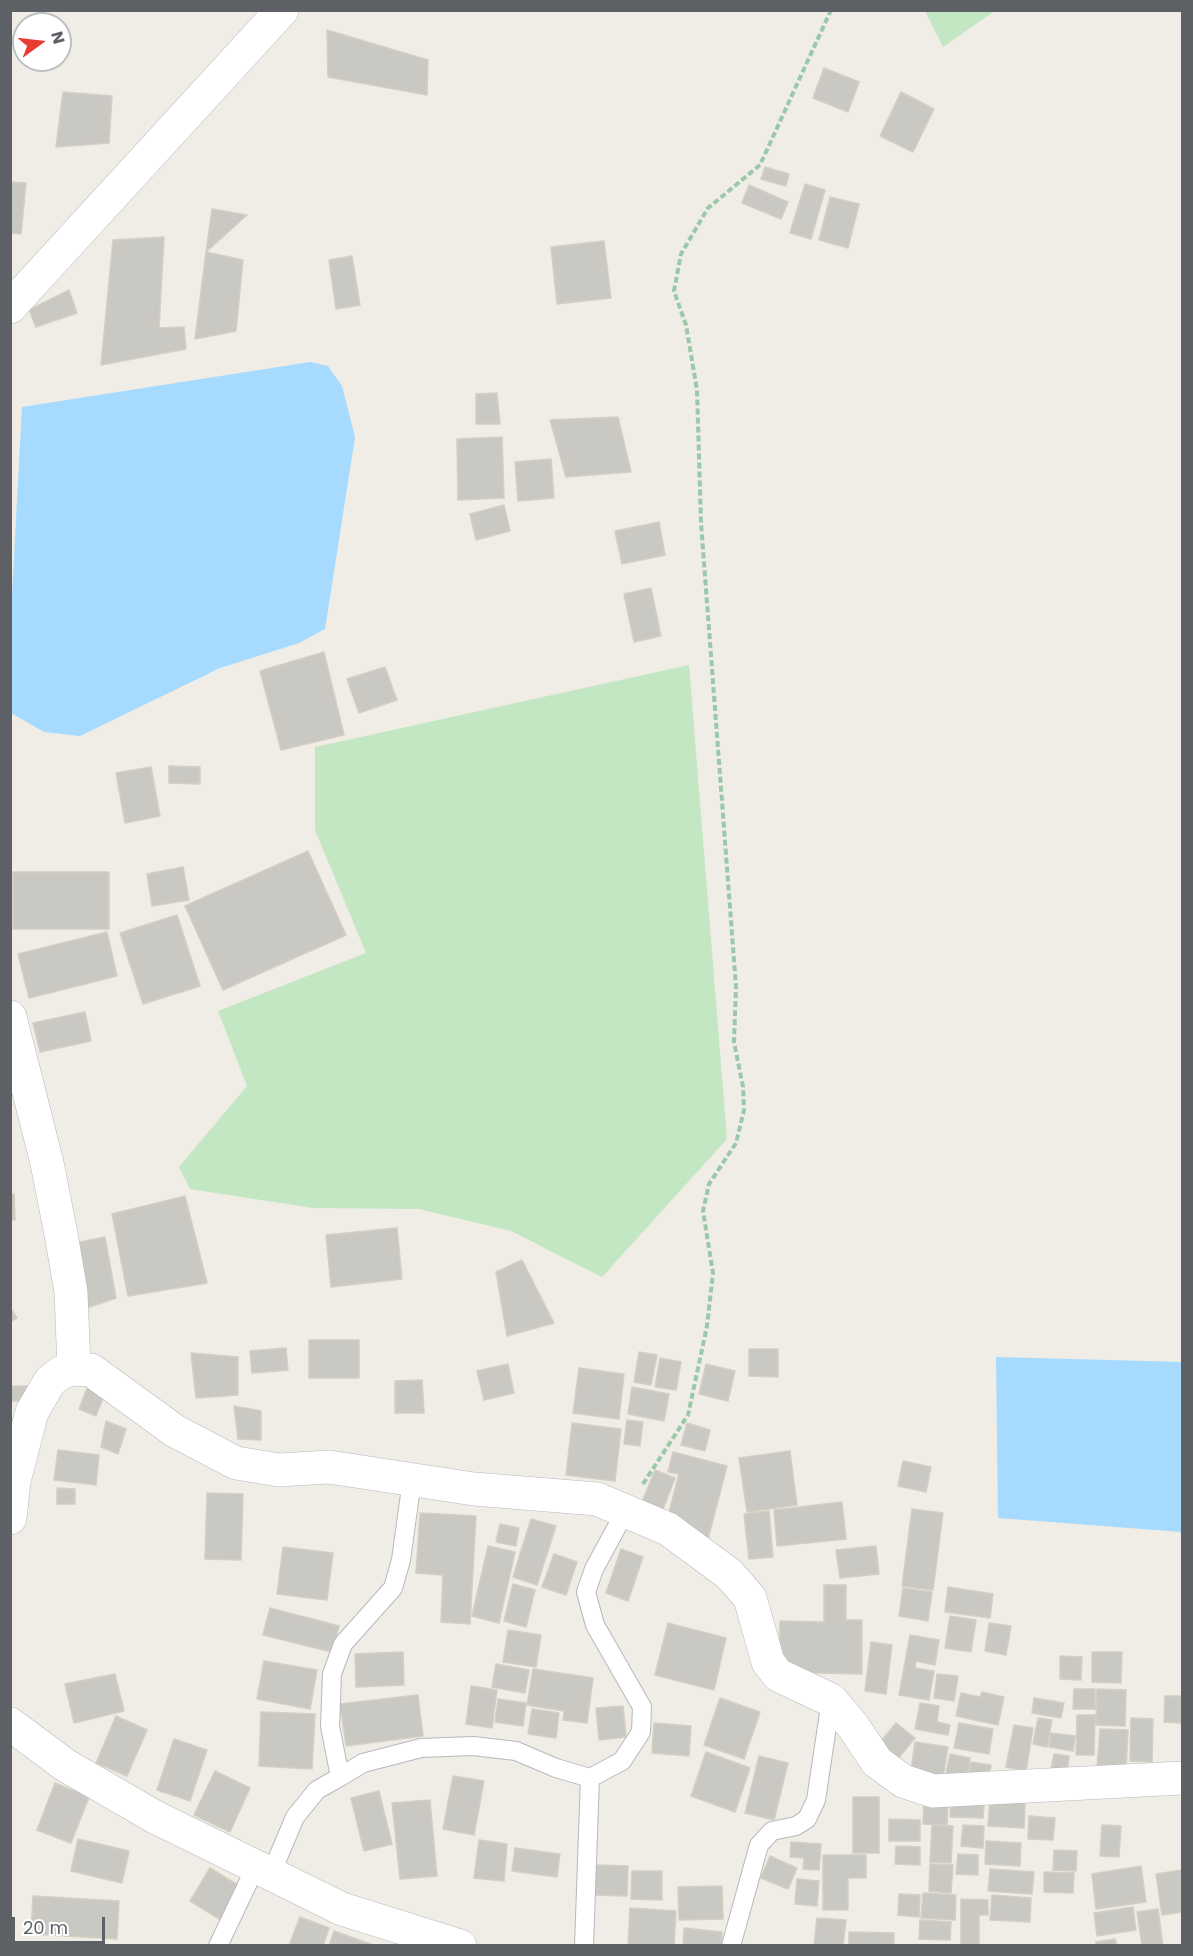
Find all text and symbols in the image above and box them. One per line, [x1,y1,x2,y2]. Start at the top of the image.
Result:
north arrow [12,12,72,72]
text: N [45,29,71,47]
scale bar [15,1905,108,1943]
text: 20 m [23,1915,68,1940]

